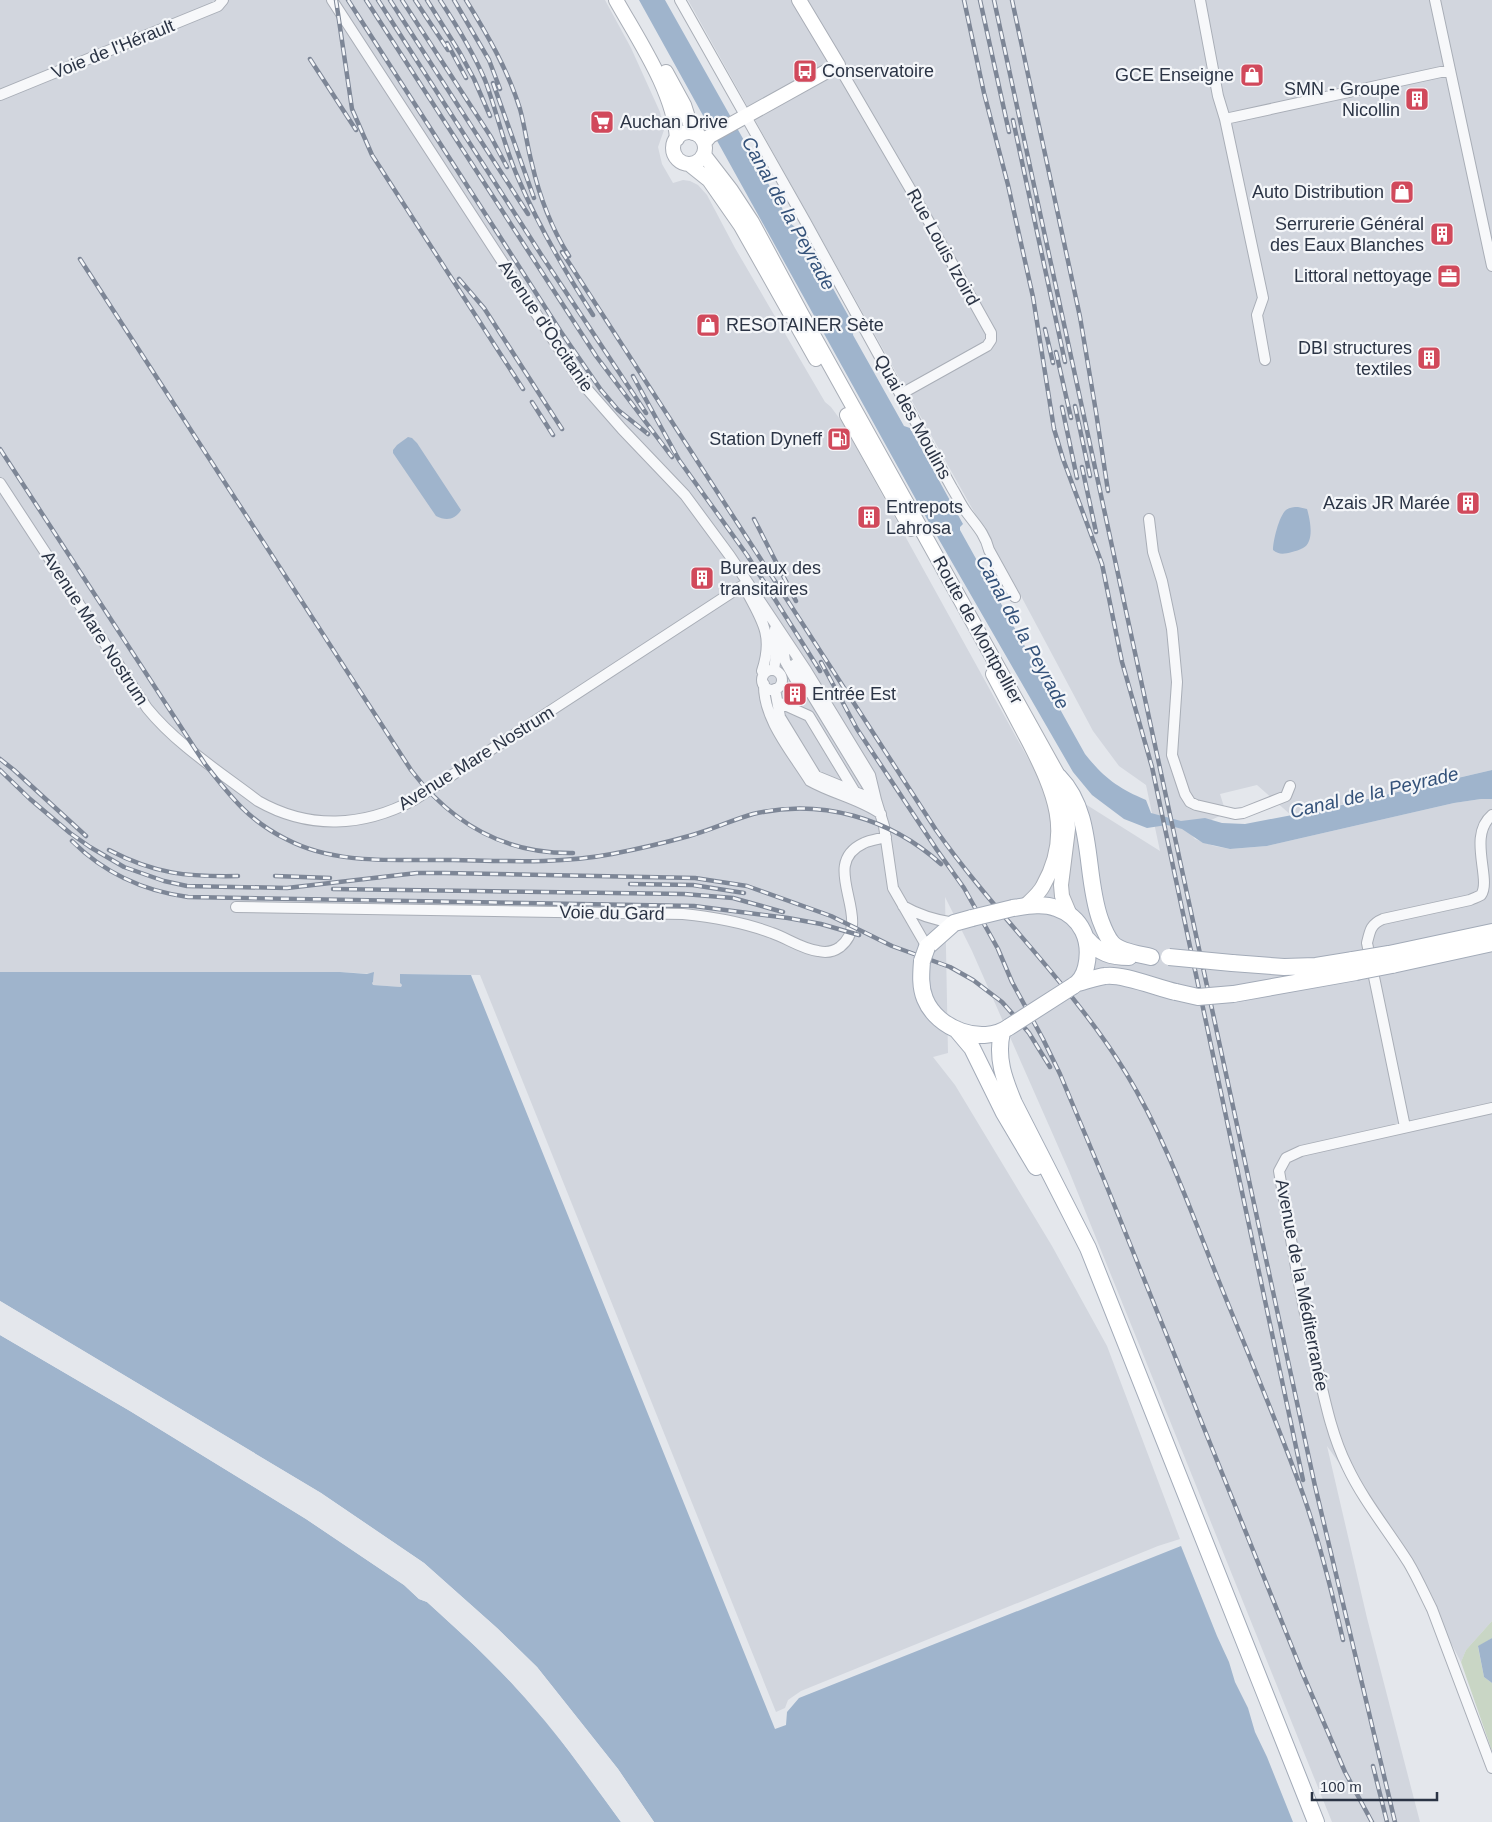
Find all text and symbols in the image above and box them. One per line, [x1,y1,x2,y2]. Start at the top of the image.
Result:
street label: Voie de l'Hérault [49,15,177,83]
bus stop icon: Conservatoire [792,58,818,84]
place label: Conservatoire [822,61,934,81]
shop icon: GCE Enseigne [1239,62,1265,88]
place label: GCE Enseigne [1115,65,1234,85]
place label: SMN - Groupe Nicollin [1284,79,1400,120]
building icon: SMN - Groupe Nicollin [1404,86,1430,112]
supermarket icon: Auchan Drive [589,109,615,135]
place label: Auchan Drive [620,112,728,132]
water label: Canal de la Peyrade [738,133,839,294]
shop icon: Auto Distribution [1389,179,1415,205]
place label: Auto Distribution [1252,182,1384,202]
street label: Rue Louis Izoird [903,185,983,309]
place label: Serrurerie Général des Eaux Blanches [1270,214,1424,255]
building icon: Serrurerie Général des Eaux Blanches [1429,221,1455,247]
street label: Avenue d'Occitanie [495,256,597,396]
office icon: Littoral nettoyage [1436,263,1462,289]
place label: Littoral nettoyage [1294,266,1432,286]
shop icon: RESOTAINER Sète [695,312,721,338]
place label: RESOTAINER Sète [726,315,884,335]
place label: DBI structures textiles [1298,338,1412,379]
building icon: DBI structures textiles [1416,345,1442,371]
street label: Quai des Moulins [871,351,955,483]
fuel station icon: Station Dyneff [826,426,852,452]
place label: Station Dyneff [709,429,823,449]
building icon: Azais JR Marée [1455,490,1481,516]
place label: Azais JR Marée [1323,493,1450,513]
place label: Entrepots Lahrosa [886,497,963,538]
building icon: Entrepots Lahrosa [856,504,882,530]
street label: Avenue Mare Nostrum [38,547,152,709]
water label: Canal de la Peyrade [972,552,1073,713]
street label: Route de Montpellier [929,553,1027,707]
place label: Bureaux des transitaires [720,558,821,599]
building icon: Bureaux des transitaires [689,565,715,591]
building icon: Entrée Est [782,681,808,707]
place label: Entrée Est [812,684,896,704]
street label: Avenue Mare Nostrum [394,702,558,814]
water label: Canal de la Peyrade [1288,763,1460,822]
street label: Voie du Gard [559,902,665,924]
street label: Avenue de la Méditerranée [1272,1177,1332,1393]
scale bar [1312,1770,1437,1802]
text: 100 m [1320,1778,1362,1795]

